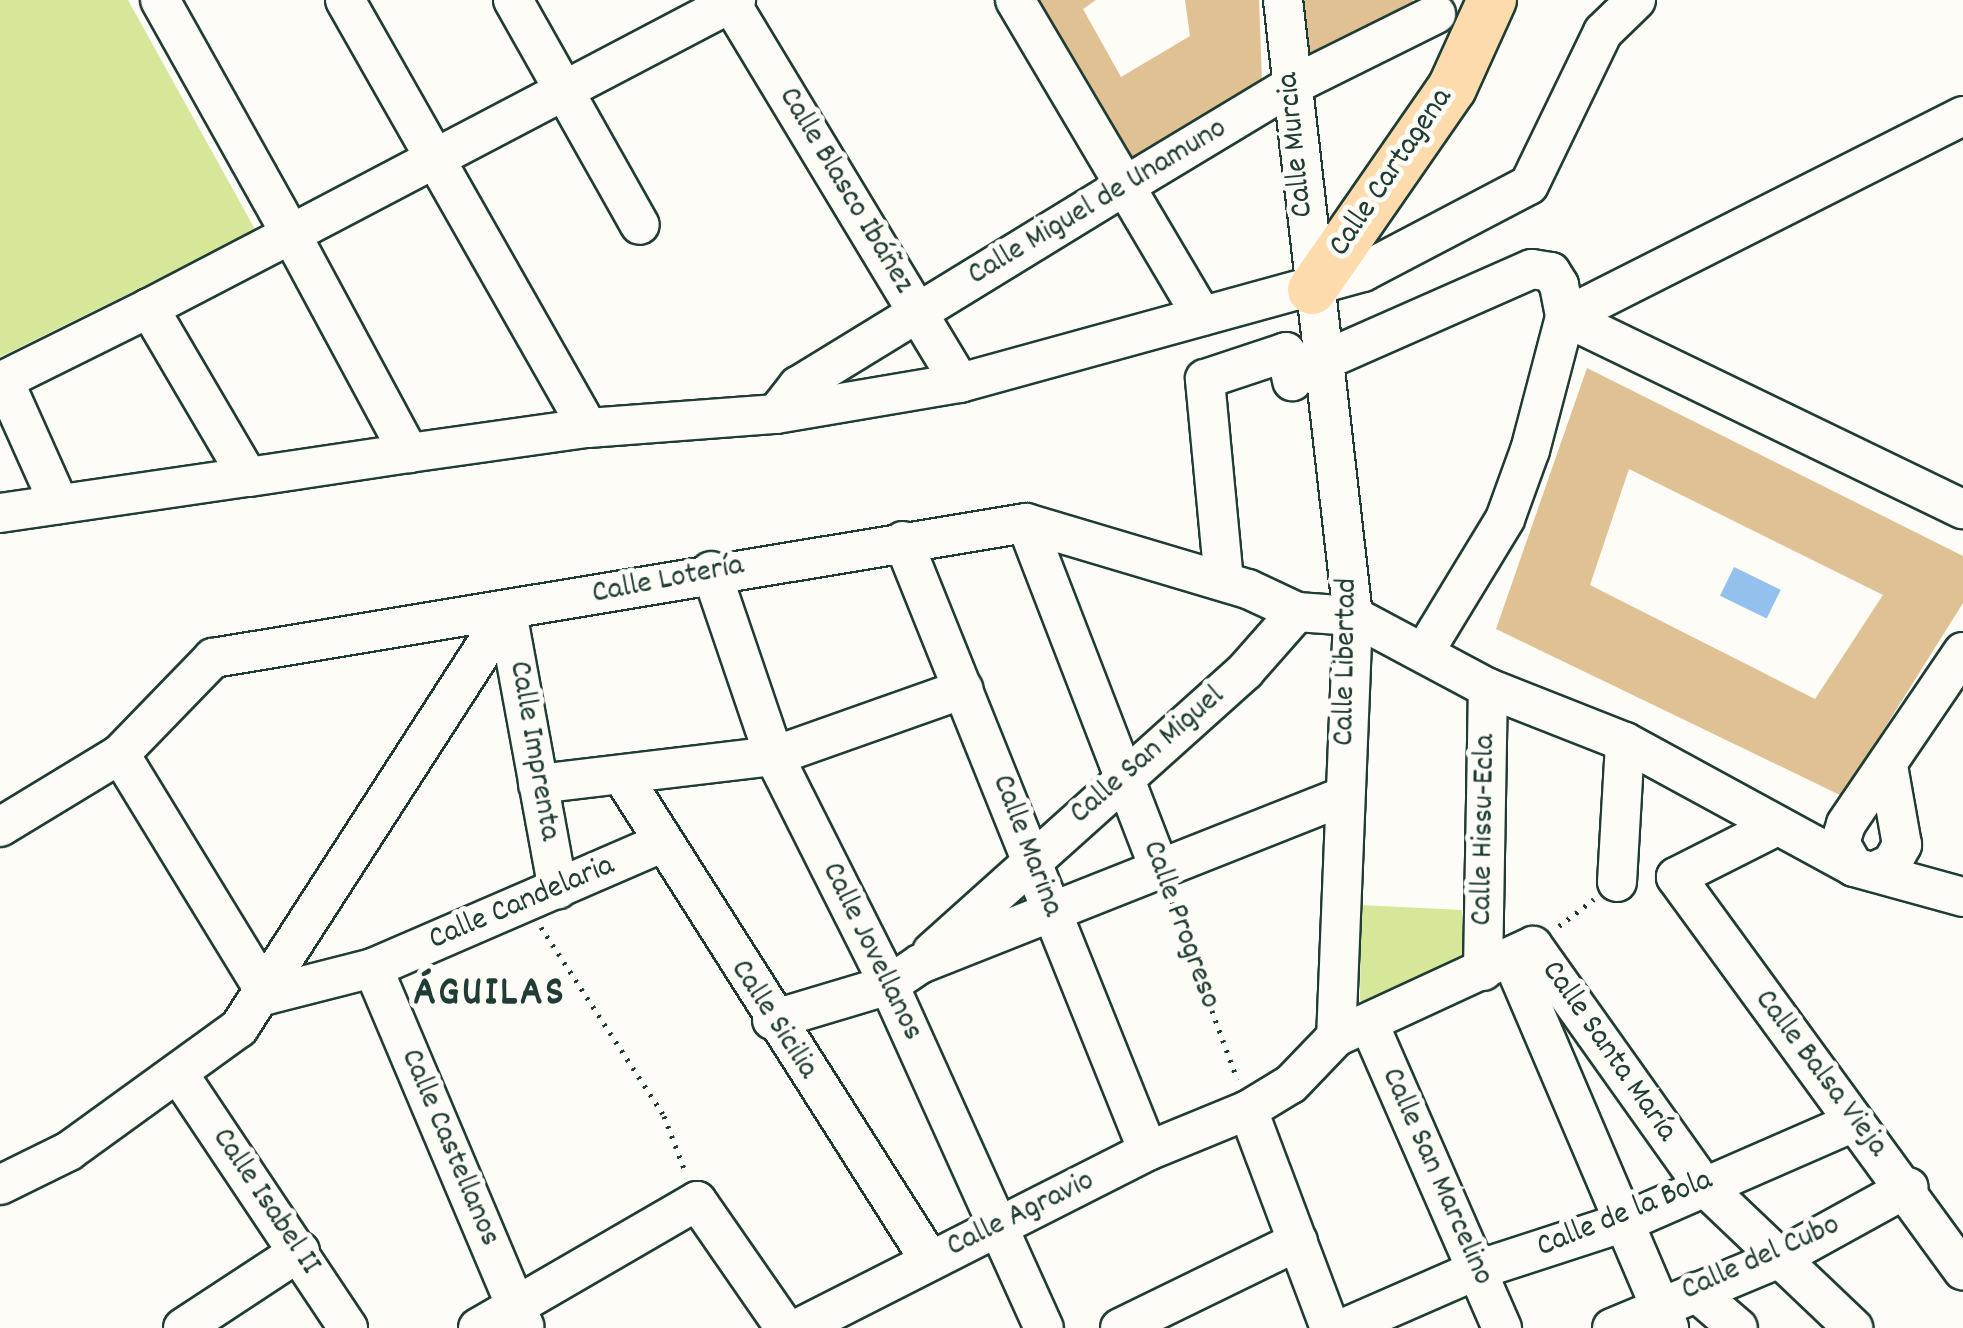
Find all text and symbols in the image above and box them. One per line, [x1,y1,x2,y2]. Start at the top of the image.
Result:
street label: Calle Murcia [1270,71,1324,219]
street label: Calle Blasco Ibáñez [768,81,922,301]
street label: Calle Cartagena [1322,81,1462,265]
street label: Calle Miguel de Unamuno [962,110,1234,296]
street label: Calle Lotería [589,548,747,614]
street label: Calle Libertad [1326,578,1368,746]
street label: Calle Imprenta [498,658,568,844]
street label: Calle San Miguel [1063,678,1233,834]
street label: Calle Hissu-Ecla [1464,734,1506,926]
street label: Calle Marina [981,770,1071,922]
street label: Calle Progreso [1132,836,1228,1014]
street label: Calle Candelaria [424,848,620,960]
street label: Calle Jovellanos [811,857,931,1047]
street label: Calle Sicilia [720,953,826,1087]
street label: Calle Santa María [1531,954,1685,1150]
district label: ÁGUILAS [414,970,566,1020]
street label: Calle Balsa Vieja [1745,983,1895,1165]
street label: Calle Castellanos [390,1044,508,1252]
street label: Calle San Marcelino [1371,1062,1501,1292]
street label: Calle Isabel II [202,1121,328,1283]
street label: Calle de la Bola [1532,1162,1718,1268]
street label: Calle Agravio [941,1163,1101,1267]
street label: Calle del Cubo [1676,1207,1846,1311]

